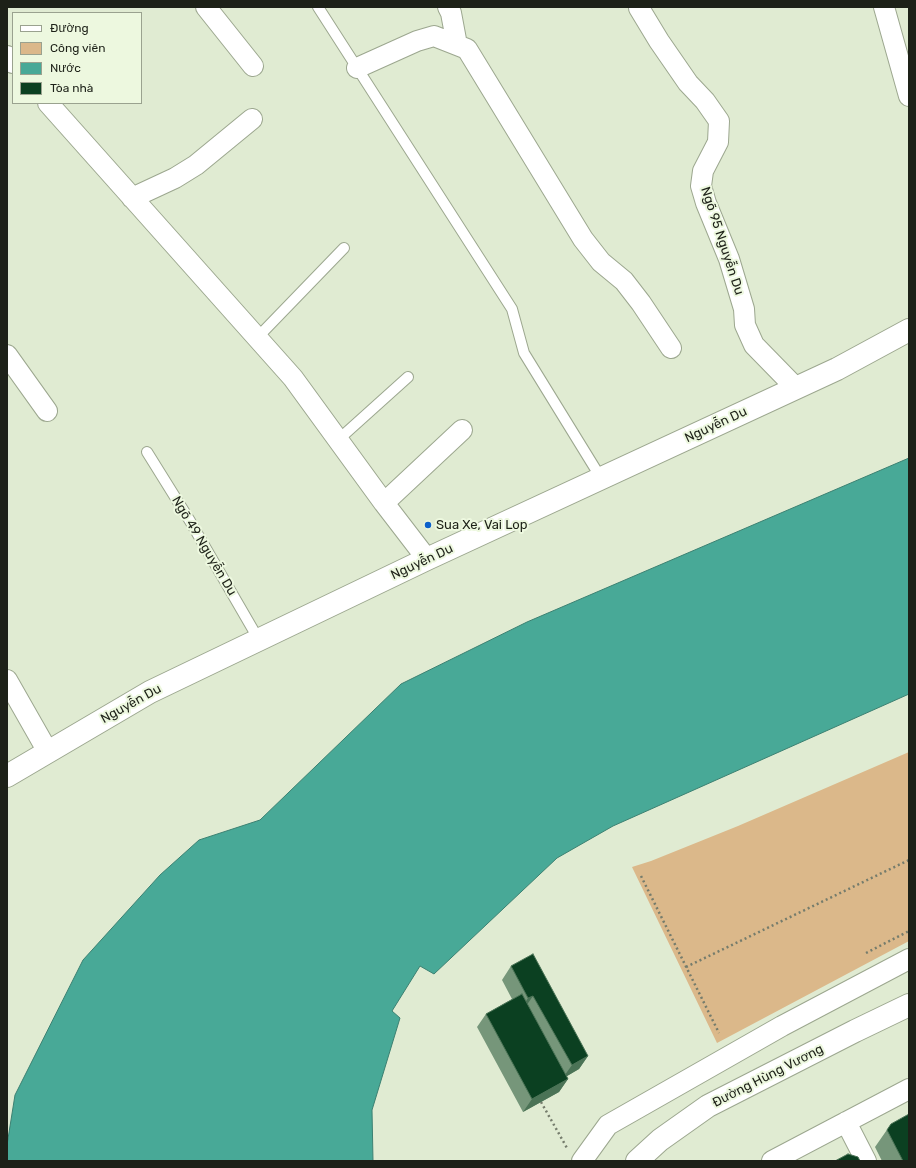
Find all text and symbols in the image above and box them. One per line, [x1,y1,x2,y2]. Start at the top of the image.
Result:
legend [12,12,142,104]
text: Đường [50,21,89,35]
text: Công viên [50,41,105,55]
text: Nước [50,61,81,75]
text: Tòa nhà [50,81,93,95]
street label: Ngõ 95 Nguyễn Du [697,185,747,297]
street label: Nguyễn Du [682,404,750,446]
street label: Ngõ 49 Nguyễn Du [168,494,240,598]
place label: Sua Xe, Vai Lop [436,517,528,533]
marker: Sua Xe, Vai Lop [423,520,433,530]
street label: Nguyễn Du [388,541,456,583]
street label: Nguyễn Du [98,681,164,727]
street label: Đường Hùng Vương [710,1041,826,1111]

